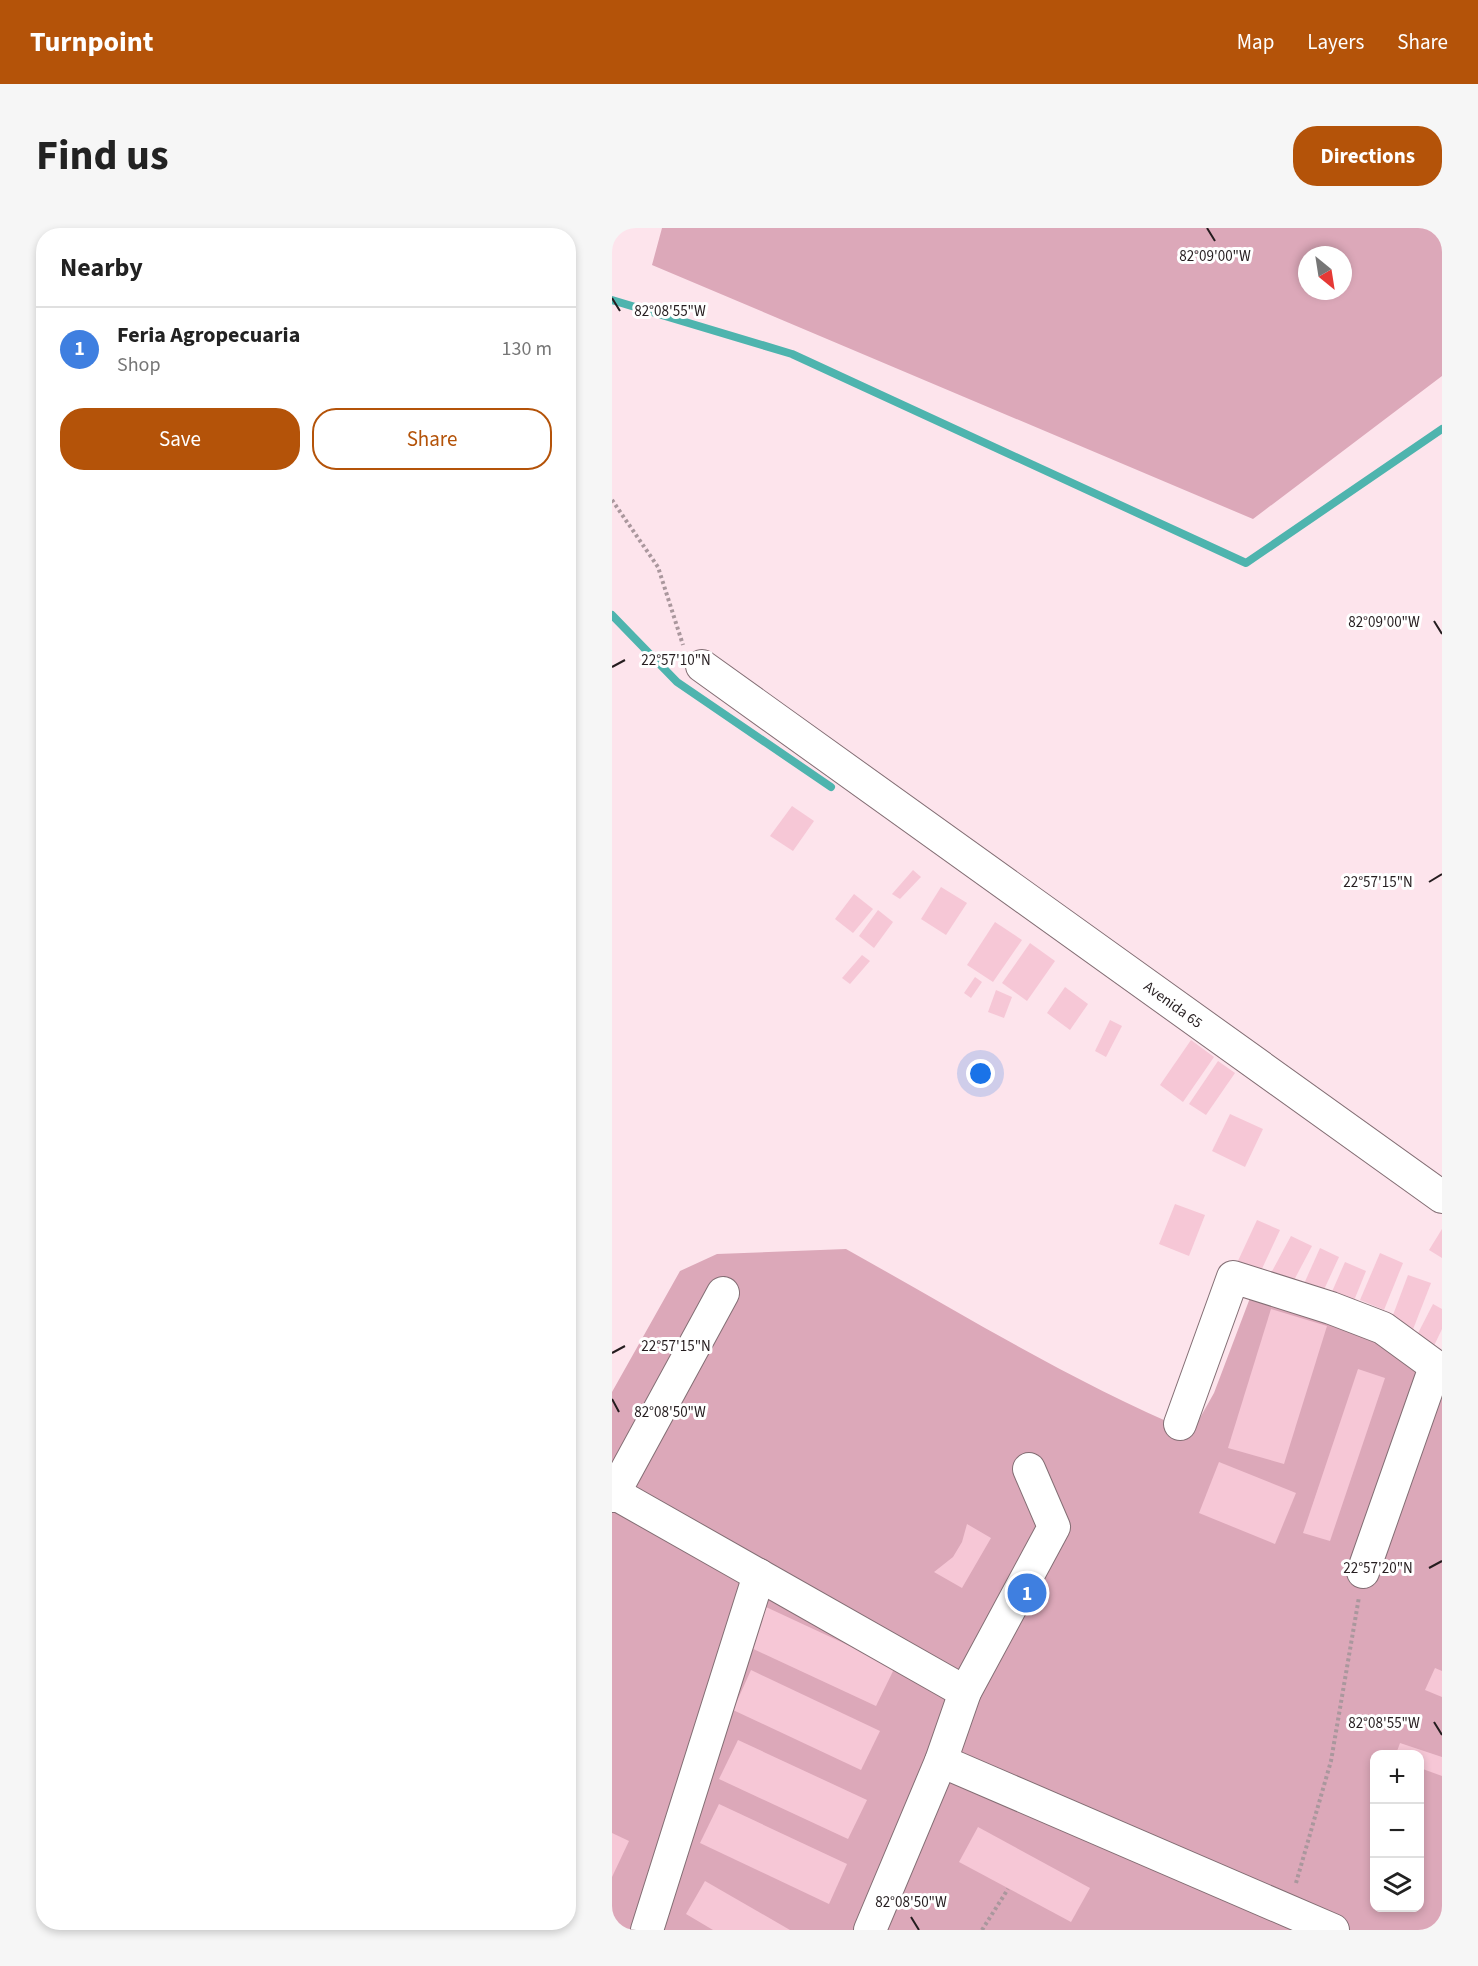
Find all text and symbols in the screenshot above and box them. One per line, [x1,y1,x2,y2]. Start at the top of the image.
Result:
text: Turnpoint [30,22,154,62]
text: Map [1237,27,1274,57]
text: Layers [1307,27,1364,57]
text: Share [1397,27,1448,57]
text: Find us [36,126,169,186]
button: Directions [1293,126,1442,186]
text: 82°09'00"W [1179,246,1251,267]
north arrow [1298,246,1352,300]
text: Nearby [60,249,143,286]
text: 82°08'55"W [634,301,706,322]
text: Feria Agropecuaria [117,319,300,351]
text: 1 [74,335,85,363]
text: 130 m [502,335,552,363]
text: Shop [117,351,161,379]
button: Save [60,408,300,470]
button: Share [312,408,552,470]
text: 82°09'00"W [1348,612,1420,633]
text: 22°57'10"N [641,650,711,671]
text: 22°57'15"N [1343,872,1413,893]
street label: Avenida 65 [1139,976,1207,1034]
your location [966,1059,995,1088]
text: 22°57'15"N [641,1336,711,1357]
text: 82°08'50"W [634,1402,706,1423]
text: 22°57'20"N [1343,1558,1413,1579]
pin: 1 [1008,1570,1046,1616]
text: 82°08'55"W [1348,1713,1420,1734]
map controls [1370,1750,1424,1912]
button: + [1370,1750,1424,1804]
button: − [1370,1804,1424,1858]
button: layers [1370,1858,1424,1912]
text: 82°08'50"W [875,1892,947,1913]

